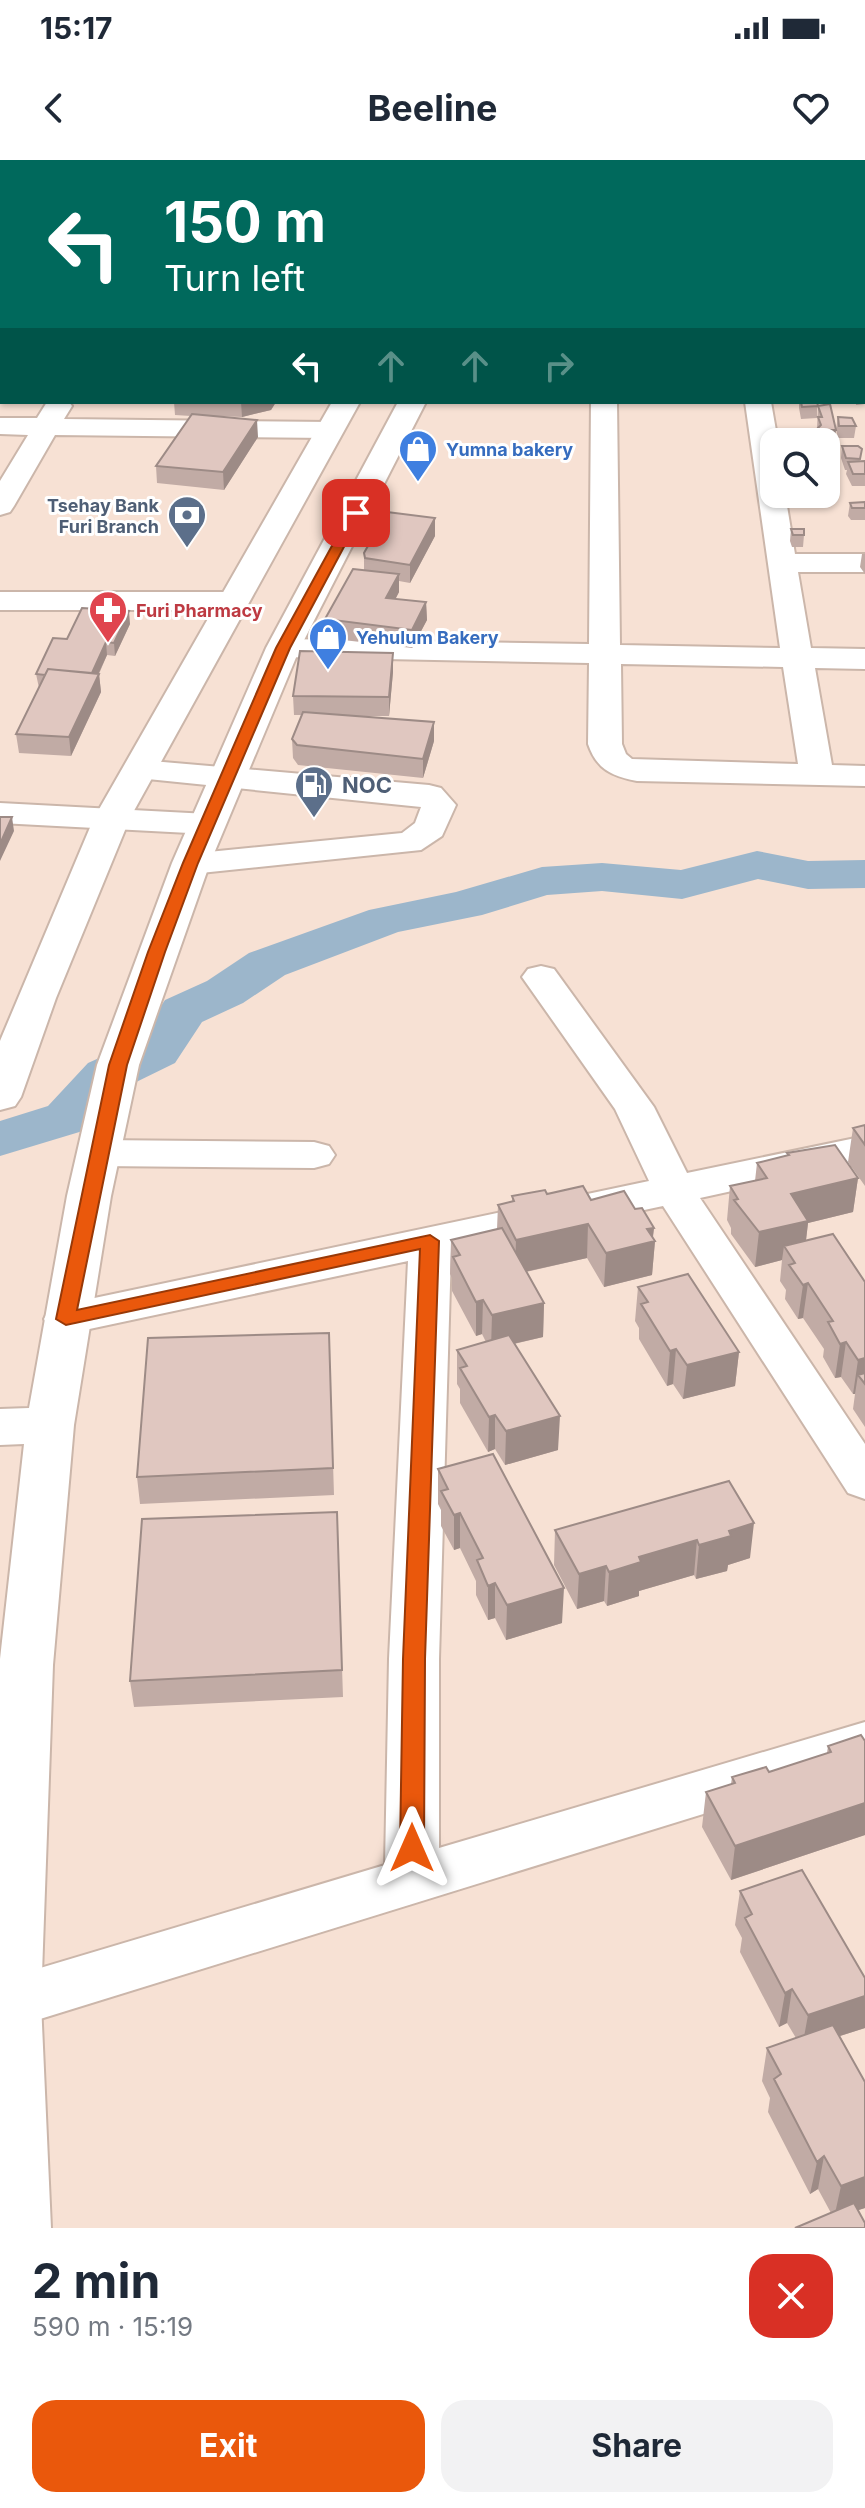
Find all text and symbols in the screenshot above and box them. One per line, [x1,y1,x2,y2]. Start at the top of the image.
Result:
text: 15:17 [40,10,113,46]
icon: back [32,86,76,130]
text: Beeline [367,86,498,130]
icon: heart [789,86,833,130]
text: 150 m [164,188,326,256]
icon: left [32,192,136,296]
text: Turn left [164,256,305,300]
icon: left [285,344,329,388]
icon: ahead [369,344,413,388]
icon: ahead [453,344,497,388]
icon: right [537,344,581,388]
shop icon: Yumna bakery [397,428,439,483]
map controls [760,428,840,508]
button: search [760,428,840,508]
place label: Yumna bakery [446,439,573,460]
pin [322,479,390,547]
icon: arrive [334,491,378,535]
bank icon: Tsehay Bank Furi Branch [166,494,208,549]
place label: Tsehay Bank Furi Branch [47,495,160,537]
pharmacy icon: Furi Pharmacy [87,589,129,644]
place label: Furi Pharmacy [136,600,263,621]
shop icon: Yehulum Bakery [307,616,349,671]
place label: Yehulum Bakery [356,627,499,648]
fuel station icon: NOC [293,764,335,819]
place label: NOC [342,772,392,798]
position arrow [370,1806,454,1890]
text: 2 min [32,2251,160,2310]
button: close [749,2254,833,2338]
text: 590 m · 15:19 [32,2311,193,2342]
button: Exit [32,2400,425,2492]
button: Share [441,2400,833,2492]

